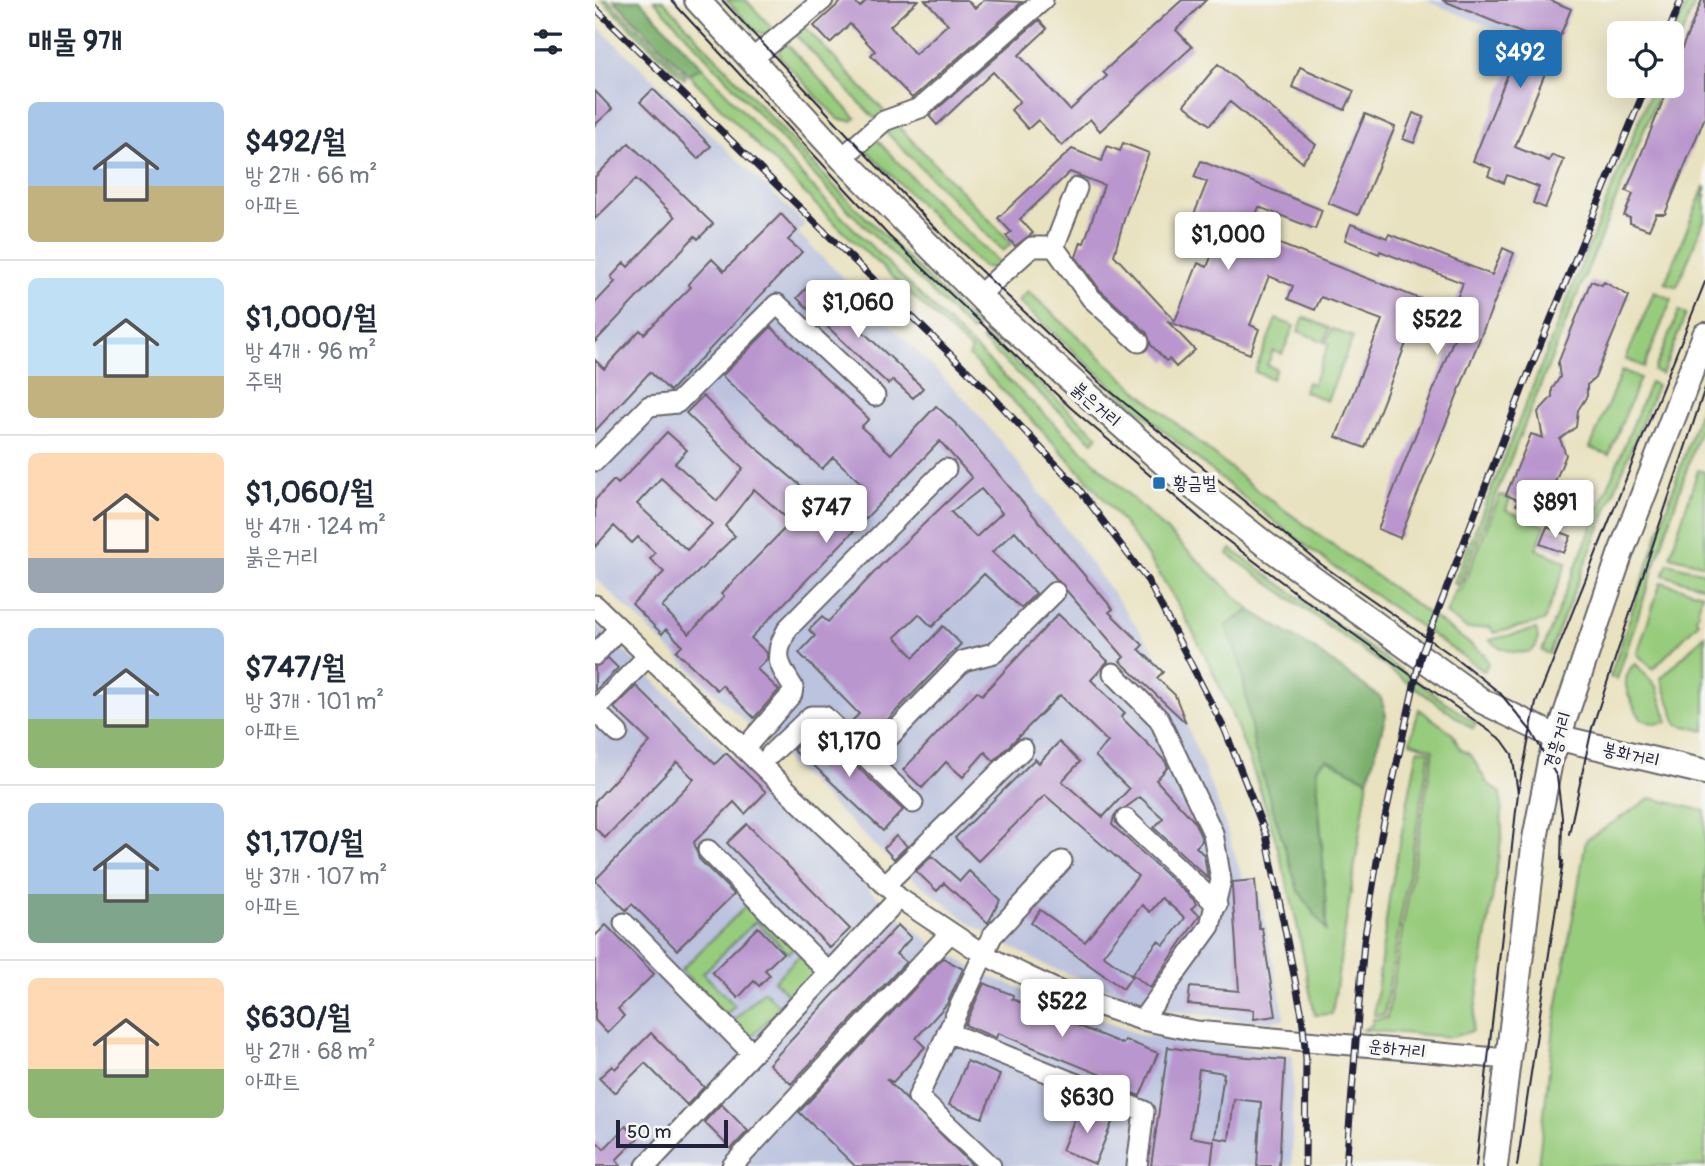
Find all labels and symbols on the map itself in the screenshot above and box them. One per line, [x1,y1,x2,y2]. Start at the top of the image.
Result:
pin: $492 [1479,31,1561,90]
pin: $1,000 [1171,212,1285,272]
pin: $1,060 [801,280,915,340]
pin: $522 [1396,298,1478,357]
street label: 붉은거리 [1067,377,1125,433]
place label: 황금벌 [1173,472,1216,495]
marker: 황금벌 [1151,475,1167,491]
pin: $891 [1514,480,1596,540]
pin: $747 [785,486,867,545]
street label: 경흥거리 [1539,709,1577,771]
pin: $1,170 [792,720,906,779]
street label: 봉화거리 [1600,737,1662,773]
pin: $522 [1021,979,1103,1039]
street label: 운하거리 [1367,1034,1427,1064]
pin: $630 [1046,1076,1128,1135]
scale bar [616,1117,728,1149]

